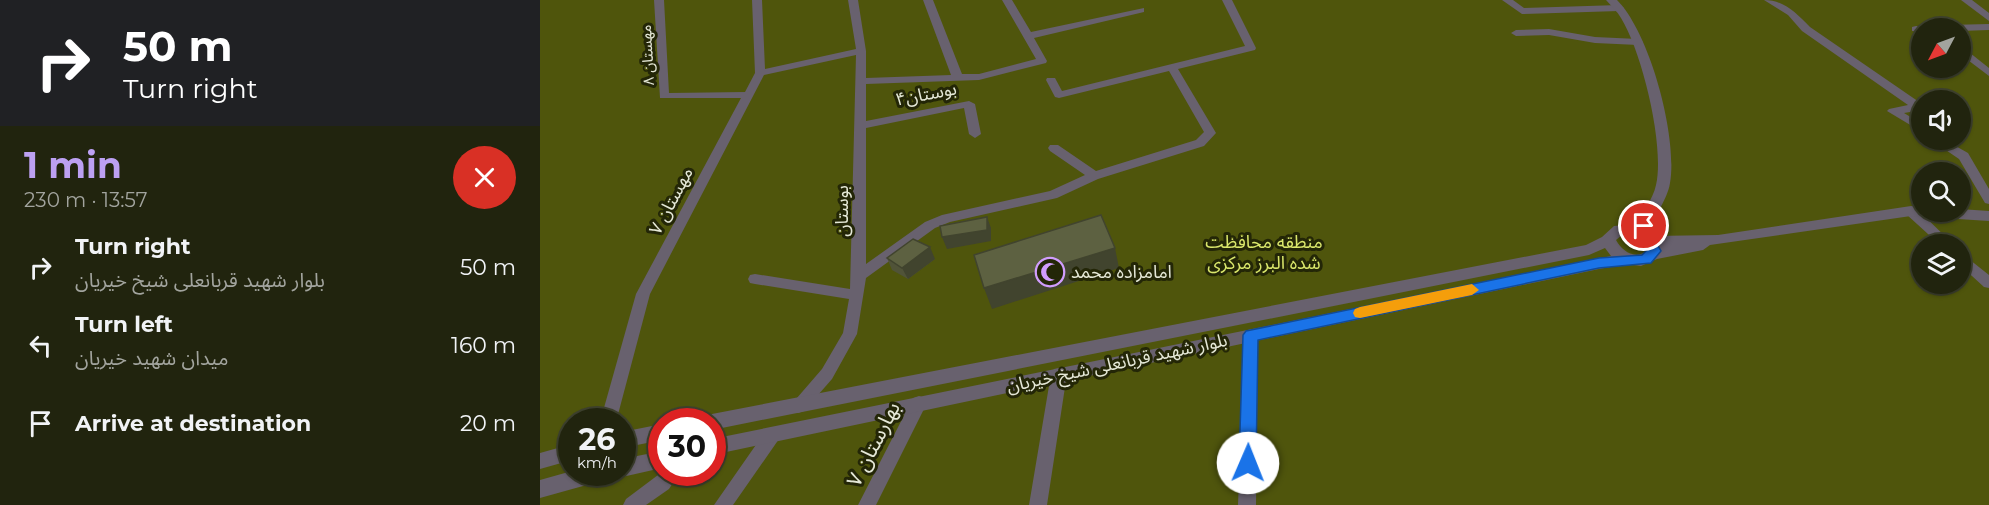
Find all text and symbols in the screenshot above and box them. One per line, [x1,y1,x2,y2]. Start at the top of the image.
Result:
north arrow [1911,18,1971,78]
map controls [1911,18,1971,294]
text: 50 m [123,20,232,72]
icon: right [24,24,102,102]
street label: مهستان ۸ [636,24,658,86]
text: Turn right [123,72,258,105]
street label: بوستان۴ [893,77,959,111]
button: sound [1911,90,1971,150]
text: 1 min [24,143,122,187]
button: close [453,146,516,209]
button: search [1911,162,1971,222]
street label: مهستان ۷ [644,164,698,238]
street label: بوستان [831,185,853,237]
text: 230 m · 13:57 [24,188,147,212]
pin [1618,200,1669,251]
icon: arrive [1627,209,1660,242]
park label: منطقه محافظت شده البرز مرکزی [1205,231,1323,274]
text: Turn right [75,233,190,260]
button: layers [1911,234,1971,294]
icon: right [24,251,57,284]
text: 50 m [460,254,516,281]
mosque icon: امامزاده محمد [1034,256,1066,288]
place label: امامزاده محمد [1071,261,1172,283]
text: بلوار شهید قربانعلی شیخ خیریان [75,268,325,292]
text: Turn left [75,311,173,338]
icon: left [24,329,57,362]
street label: بلوار شهید قربانعلی شیخ خیریان [1005,329,1230,399]
text: 160 m [451,332,516,359]
text: میدان شهید خیریان [75,346,229,370]
street label: بهارستان ۷ [841,397,905,491]
icon: arrive [24,407,57,440]
speed limit sign: 30 [648,408,726,486]
text: Arrive at destination [75,410,311,437]
text: 20 m [460,410,516,437]
text: 26 [579,421,615,458]
position arrow [1216,431,1280,495]
text: km/h [577,453,617,472]

